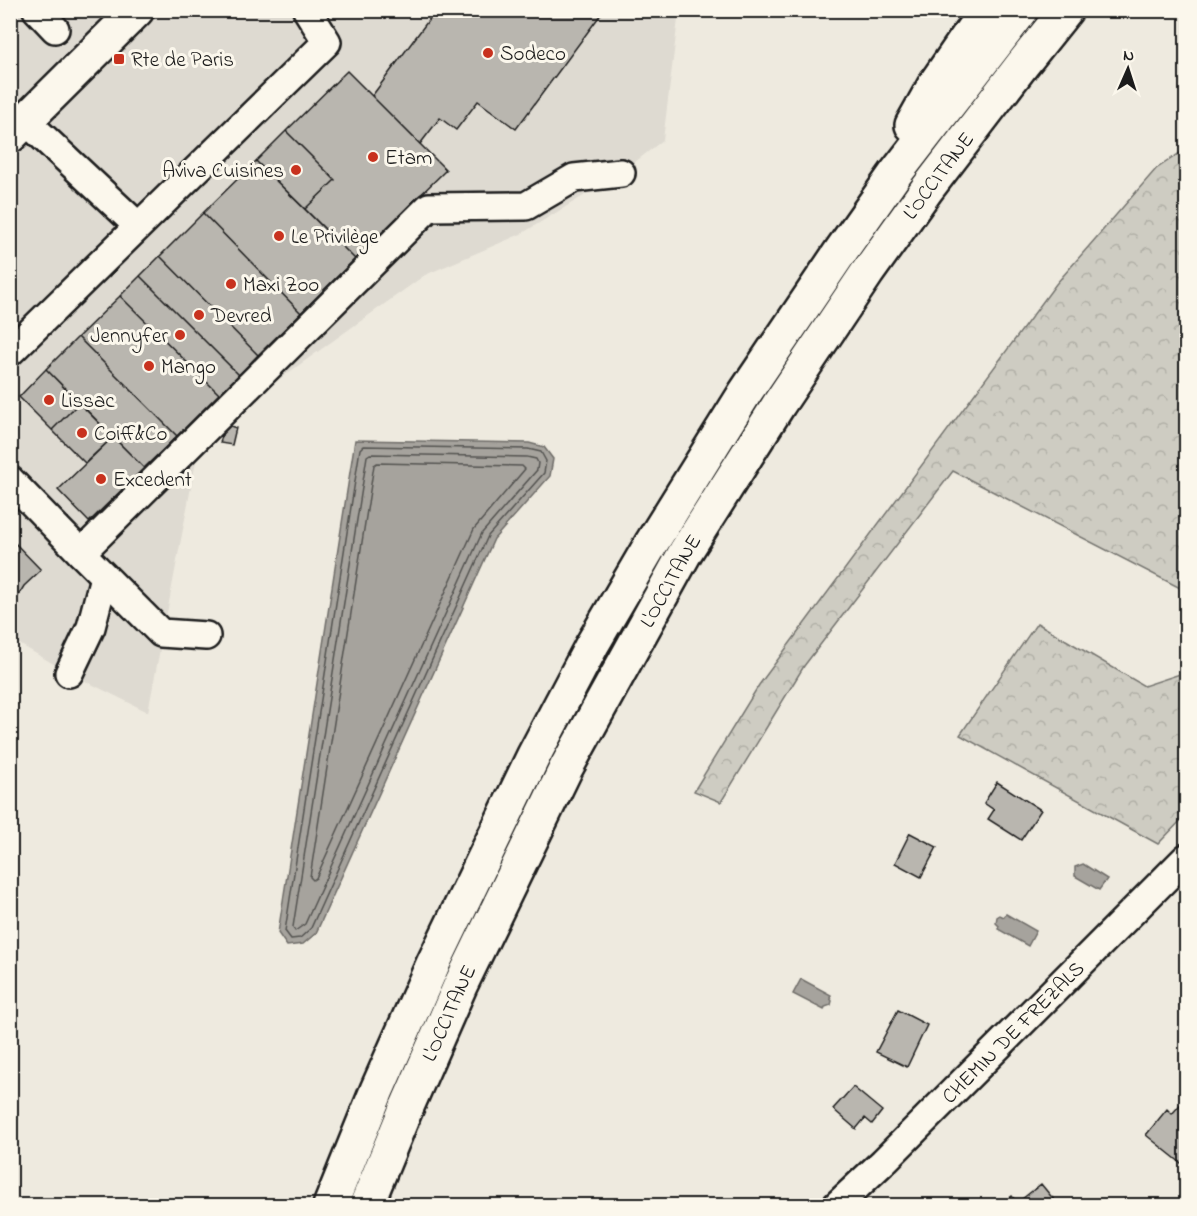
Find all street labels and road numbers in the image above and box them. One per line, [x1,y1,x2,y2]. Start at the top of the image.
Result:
street label: L'OCCITANE [897,126,982,227]
street label: L'OCCITANE [633,529,710,634]
street label: CHEMIN DE FREZALS [936,955,1092,1112]
street label: L'OCCITANE [416,960,485,1067]

